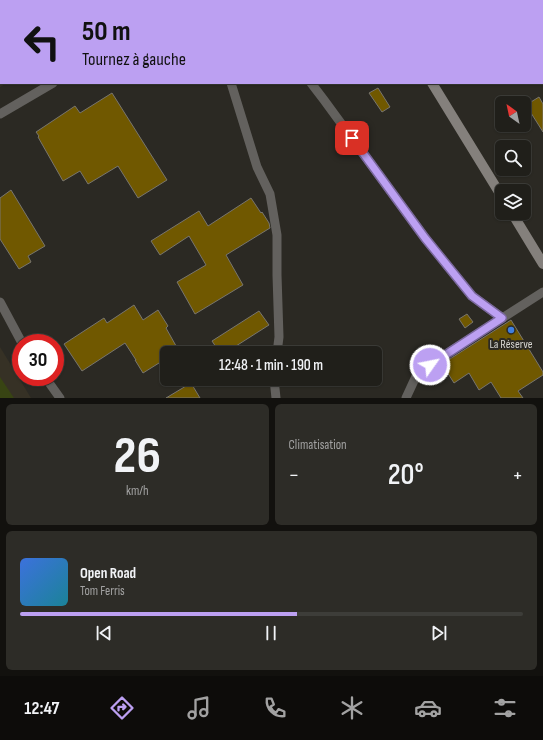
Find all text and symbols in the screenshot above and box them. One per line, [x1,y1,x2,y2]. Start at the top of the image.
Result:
text: 50 m [82,15,131,48]
icon: left [16,16,68,68]
text: Tournez à gauche [82,49,186,70]
north arrow [495,96,531,132]
map controls [495,96,531,220]
pin [335,121,369,155]
icon: arrive [341,127,363,149]
button: search [495,140,531,176]
button: layers [495,184,531,220]
marker: La Réserve [506,325,516,335]
speed limit sign: 30 [12,334,64,386]
place label: La Réserve [489,337,533,352]
position arrow [409,344,451,386]
text: 12:48 · 1 min · 190 m [219,356,323,375]
text: 26 [114,425,161,488]
text: Climatisation [289,437,347,453]
text: 20° [388,457,424,493]
text: − [289,462,299,489]
text: + [512,462,523,489]
text: km/h [126,483,148,499]
text: Open Road [80,564,136,583]
text: Tom Ferris [80,583,125,599]
icon: previous [93,622,115,644]
icon: pause [260,622,282,644]
icon: next [428,622,450,644]
icon: directions [108,694,136,722]
icon: music [185,694,213,722]
icon: phone [261,694,289,722]
icon: climate [338,694,366,722]
icon: car [414,694,442,722]
icon: filters [491,694,519,722]
text: 12:47 [24,698,59,719]

